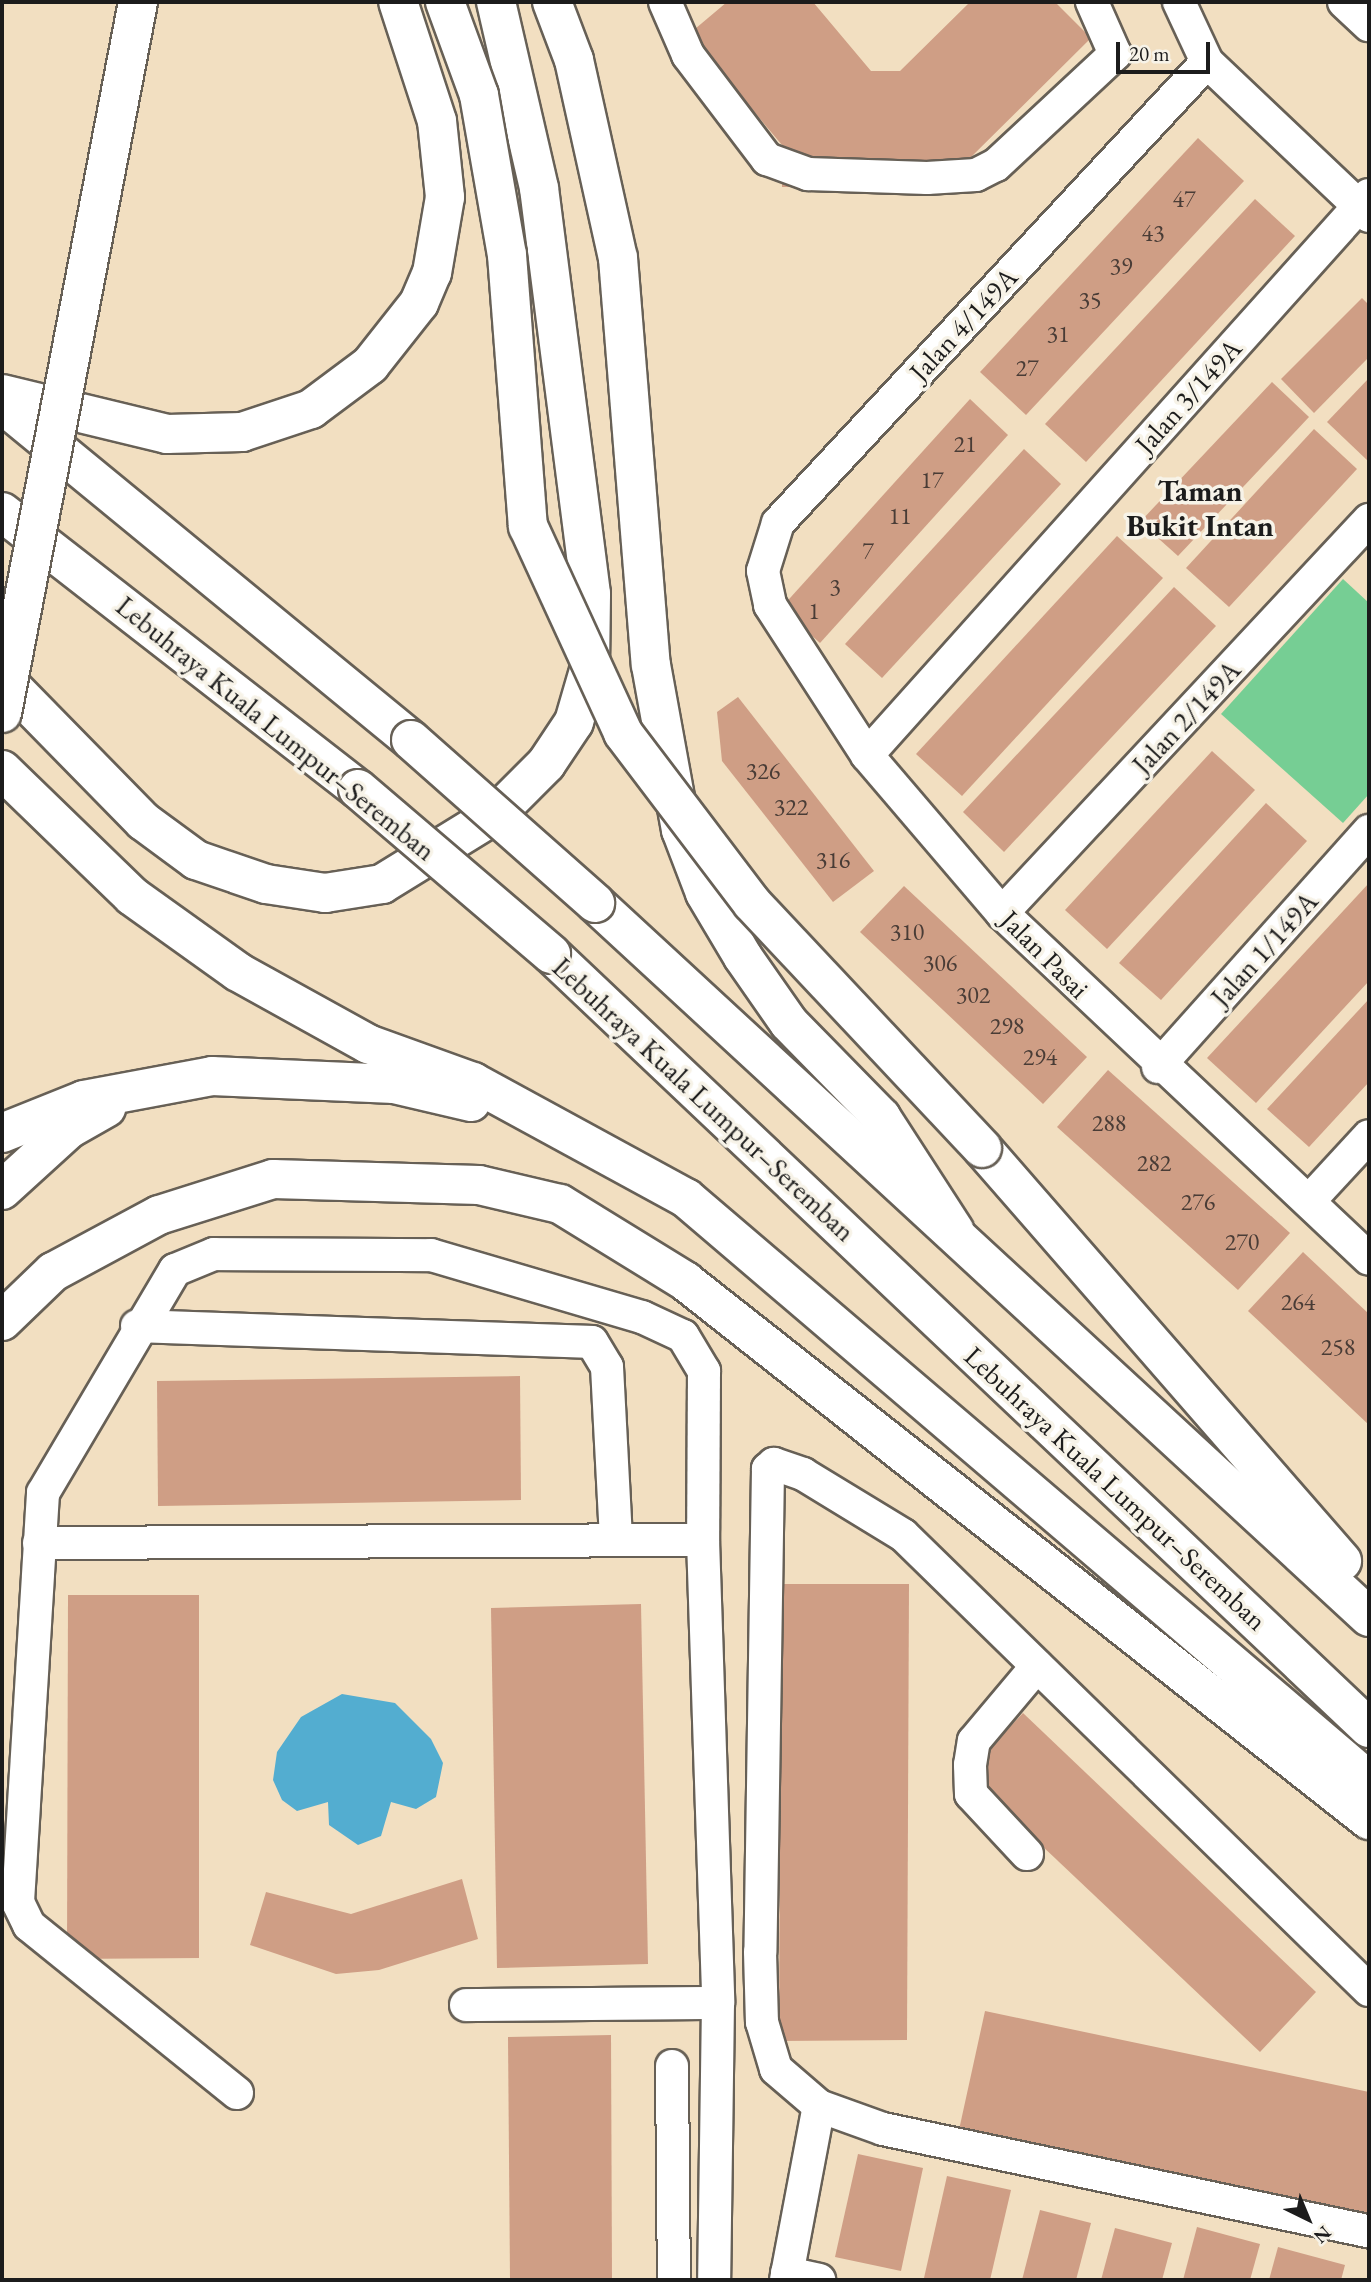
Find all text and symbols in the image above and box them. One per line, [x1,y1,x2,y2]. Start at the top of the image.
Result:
scale bar [1119,28,1214,72]
text: 20 m [1129,40,1170,67]
house number: 47 [1172,185,1196,213]
house number: 43 [1141,219,1165,247]
house number: 39 [1109,252,1133,280]
street label: Jalan 4/149A [902,260,1024,388]
house number: 35 [1078,286,1102,314]
house number: 31 [1046,320,1070,348]
street label: Jalan 3/149A [1128,332,1248,460]
house number: 27 [1015,354,1039,382]
house number: 21 [953,430,977,458]
house number: 17 [920,466,944,494]
district label: Taman Bukit Intan [1126,473,1274,544]
house number: 11 [888,502,912,530]
house number: 7 [862,537,874,565]
house number: 3 [829,573,841,601]
street label: Lebuhraya Kuala Lumpur–Seremban [110,589,442,867]
house number: 1 [808,597,820,625]
street label: Jalan 2/149A [1125,653,1247,781]
house number: 326 [746,757,780,785]
house number: 322 [774,793,808,821]
house number: 316 [816,846,850,874]
street label: Jalan 1/149A [1204,885,1324,1013]
street label: Jalan Pasai [994,903,1096,1005]
house number: 310 [890,918,924,946]
house number: 306 [923,949,957,977]
street label: Lebuhraya Kuala Lumpur–Seremban [546,950,862,1248]
house number: 302 [956,981,990,1009]
house number: 298 [990,1012,1024,1040]
house number: 294 [1023,1043,1057,1071]
house number: 288 [1092,1109,1126,1137]
house number: 282 [1137,1149,1171,1177]
house number: 276 [1181,1188,1215,1216]
house number: 270 [1225,1228,1259,1256]
house number: 264 [1281,1288,1315,1316]
house number: 258 [1321,1333,1355,1361]
street label: Lebuhraya Kuala Lumpur–Seremban [958,1339,1274,1637]
north arrow [1273,2184,1343,2254]
text: N [1309,2220,1337,2249]

